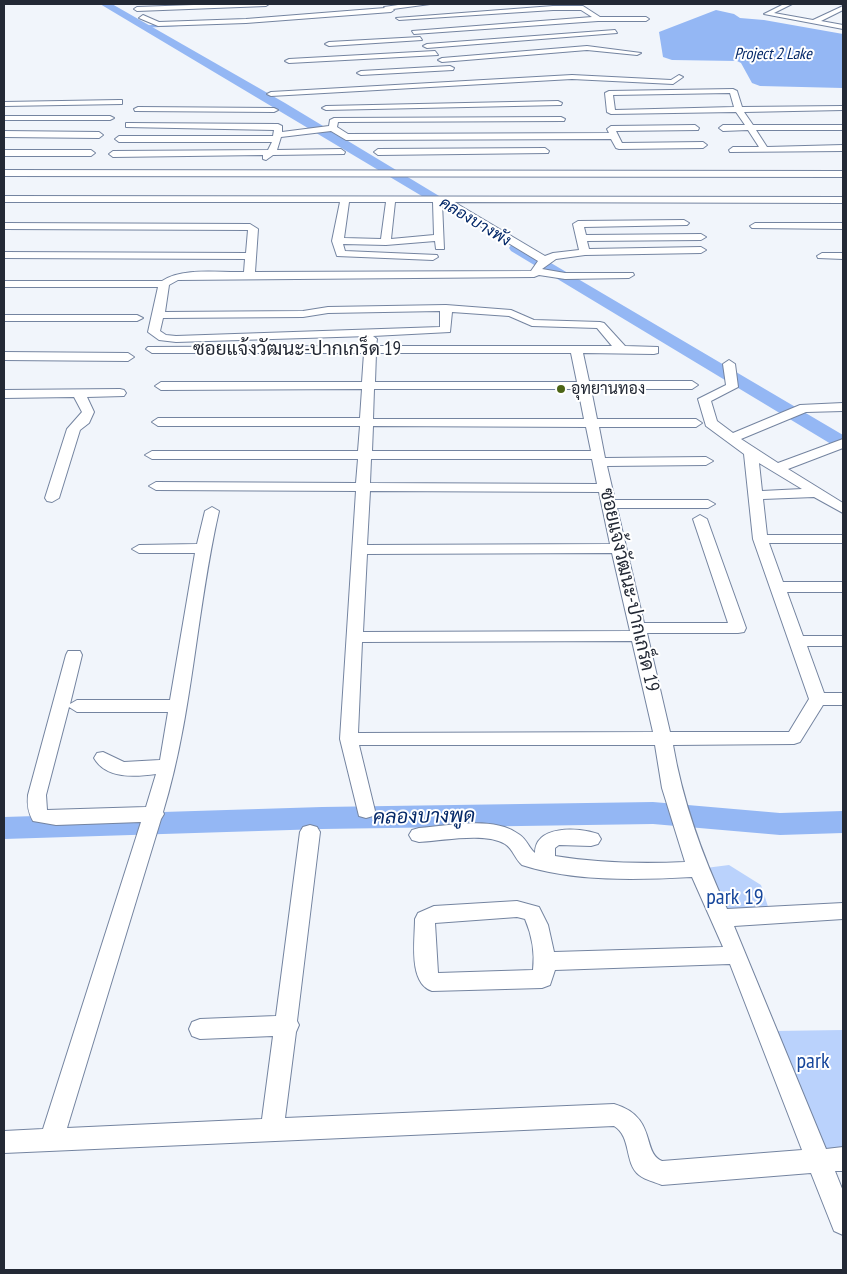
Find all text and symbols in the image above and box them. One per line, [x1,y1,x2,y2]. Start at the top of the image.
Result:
water label: Project 2 Lake [734,44,812,64]
water label: คลองบางพัง [436,193,514,251]
street label: ซอยแจ้งวัฒนะ-ปากเกร็ด 19 [193,339,401,361]
place label: อุทยานทอง [571,379,645,399]
marker: อุทยานทอง [555,383,567,395]
street label: ซอยแจ้งวัฒนะ-ปากเกร็ด 19 [594,486,664,694]
water label: คลองบางพูด [373,804,475,830]
park label: park 19 [706,885,764,911]
park label: park [797,1049,829,1075]

